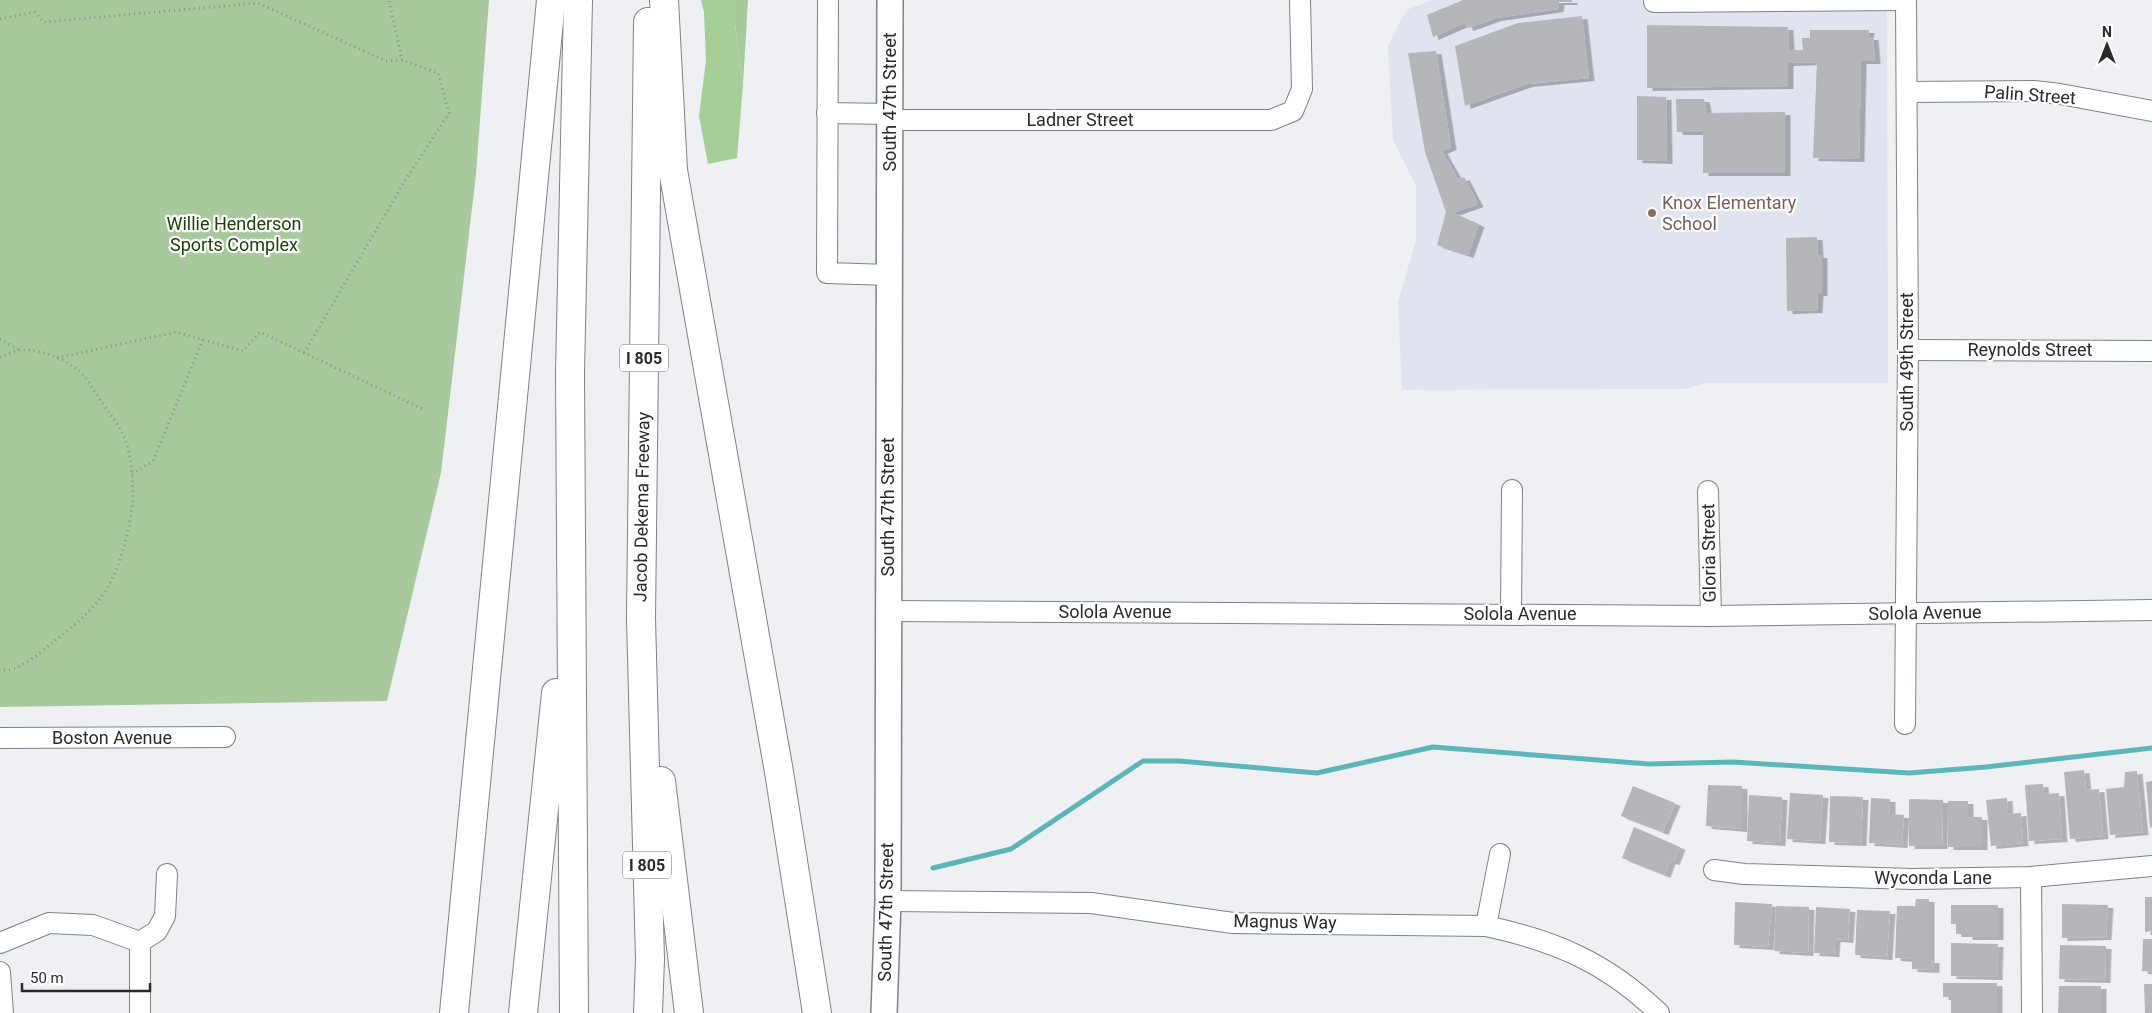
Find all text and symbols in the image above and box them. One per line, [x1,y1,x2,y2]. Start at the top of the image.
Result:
north arrow [2082,20,2132,70]
text: N [2102,24,2112,40]
street label: South 47th Street [879,32,900,172]
street label: Palin Street [1984,81,2077,108]
street label: Ladner Street [1026,109,1134,130]
place label: Knox Elementary School [1662,192,1797,234]
marker: Knox Elementary School [1646,207,1658,219]
park label: Willie Henderson Sports Complex [166,213,302,255]
street label: South 49th Street [1896,292,1917,432]
street label: Reynolds Street [1967,339,2093,360]
road number: I 805 [620,344,668,372]
street label: Jacob Dekema Freeway [629,411,654,602]
street label: South 47th Street [877,437,898,577]
street label: Gloria Street [1697,503,1720,603]
street label: Solola Avenue [1058,601,1172,622]
street label: Solola Avenue [1868,601,1982,624]
street label: Solola Avenue [1463,603,1577,624]
street label: Boston Avenue [52,727,172,748]
street label: South 47th Street [874,842,897,982]
road number: I 805 [623,852,671,878]
street label: Wyconda Lane [1874,867,1992,888]
street label: Magnus Way [1233,910,1337,933]
scale bar [22,960,150,992]
text: 50 m [30,969,64,987]

